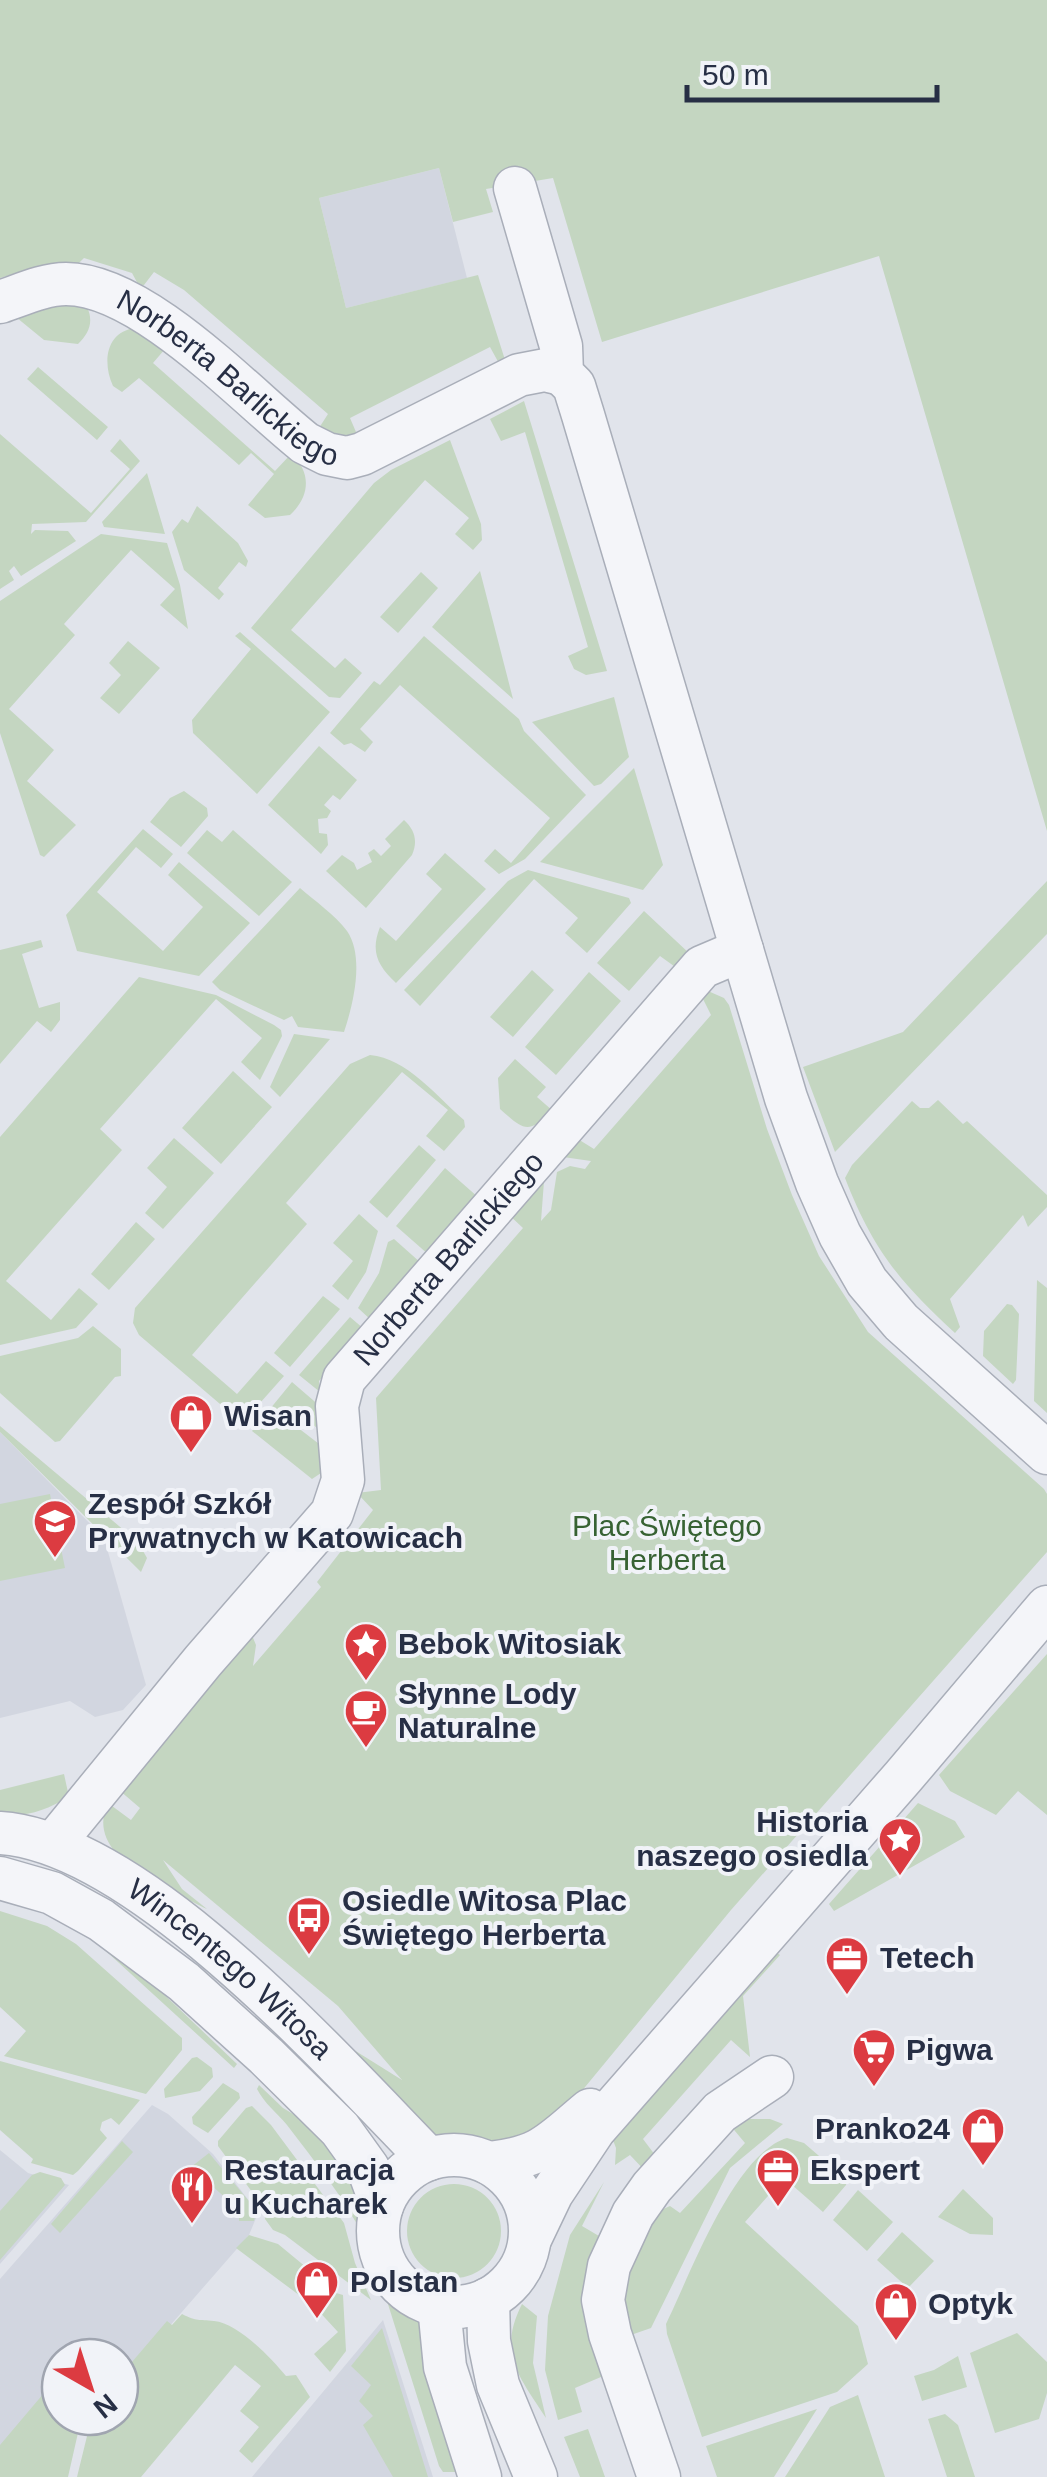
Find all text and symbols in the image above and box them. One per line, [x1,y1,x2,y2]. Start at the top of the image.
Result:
scale bar [687,40,937,102]
text: 50 m [702,58,769,91]
street label: Norberta Barlickiego [112,283,341,472]
street label: Norberta Barlickiego [347,1145,550,1372]
shop icon: Wisan [168,1393,214,1454]
place label: Wisan [224,1399,312,1432]
place label: Zespół Szkół Prywatnych w Katowicach [88,1487,463,1554]
school or university icon: Zespół Szkół Prywatnych w Katowicach [32,1498,78,1559]
park label: Plac Świętego Herberta [572,1509,762,1576]
place icon: Bebok Witosiak [343,1621,389,1682]
place label: Bebok Witosiak [398,1627,621,1660]
place label: Słynne Lody Naturalne [398,1677,577,1744]
cafe icon: Słynne Lody Naturalne [343,1688,389,1749]
place label: Historia naszego osiedla [636,1805,868,1872]
place icon: Historia naszego osiedla [877,1816,923,1877]
street label: Wincentego Witosa [122,1872,339,2065]
place label: Osiedle Witosa Plac Świętego Herberta [342,1884,627,1951]
bus stop icon: Osiedle Witosa Plac Świętego Herberta [286,1895,332,1956]
office icon: Tetech [824,1935,870,1996]
place label: Tetech [880,1941,974,1974]
supermarket icon: Pigwa [851,2027,897,2088]
place label: Pigwa [906,2033,993,2066]
shop icon: Pranko24 [960,2106,1006,2167]
place label: Pranko24 [815,2112,950,2145]
office icon: Ekspert [755,2147,801,2208]
place label: Restauracja u Kucharek [224,2153,394,2220]
place label: Ekspert [810,2153,920,2186]
restaurant icon: Restauracja u Kucharek [169,2164,215,2225]
shop icon: Polstan [294,2259,340,2320]
place label: Polstan [350,2265,458,2298]
shop icon: Optyk [873,2281,919,2342]
place label: Optyk [928,2287,1013,2320]
north arrow [40,2337,140,2437]
text: N [88,2388,123,2424]

